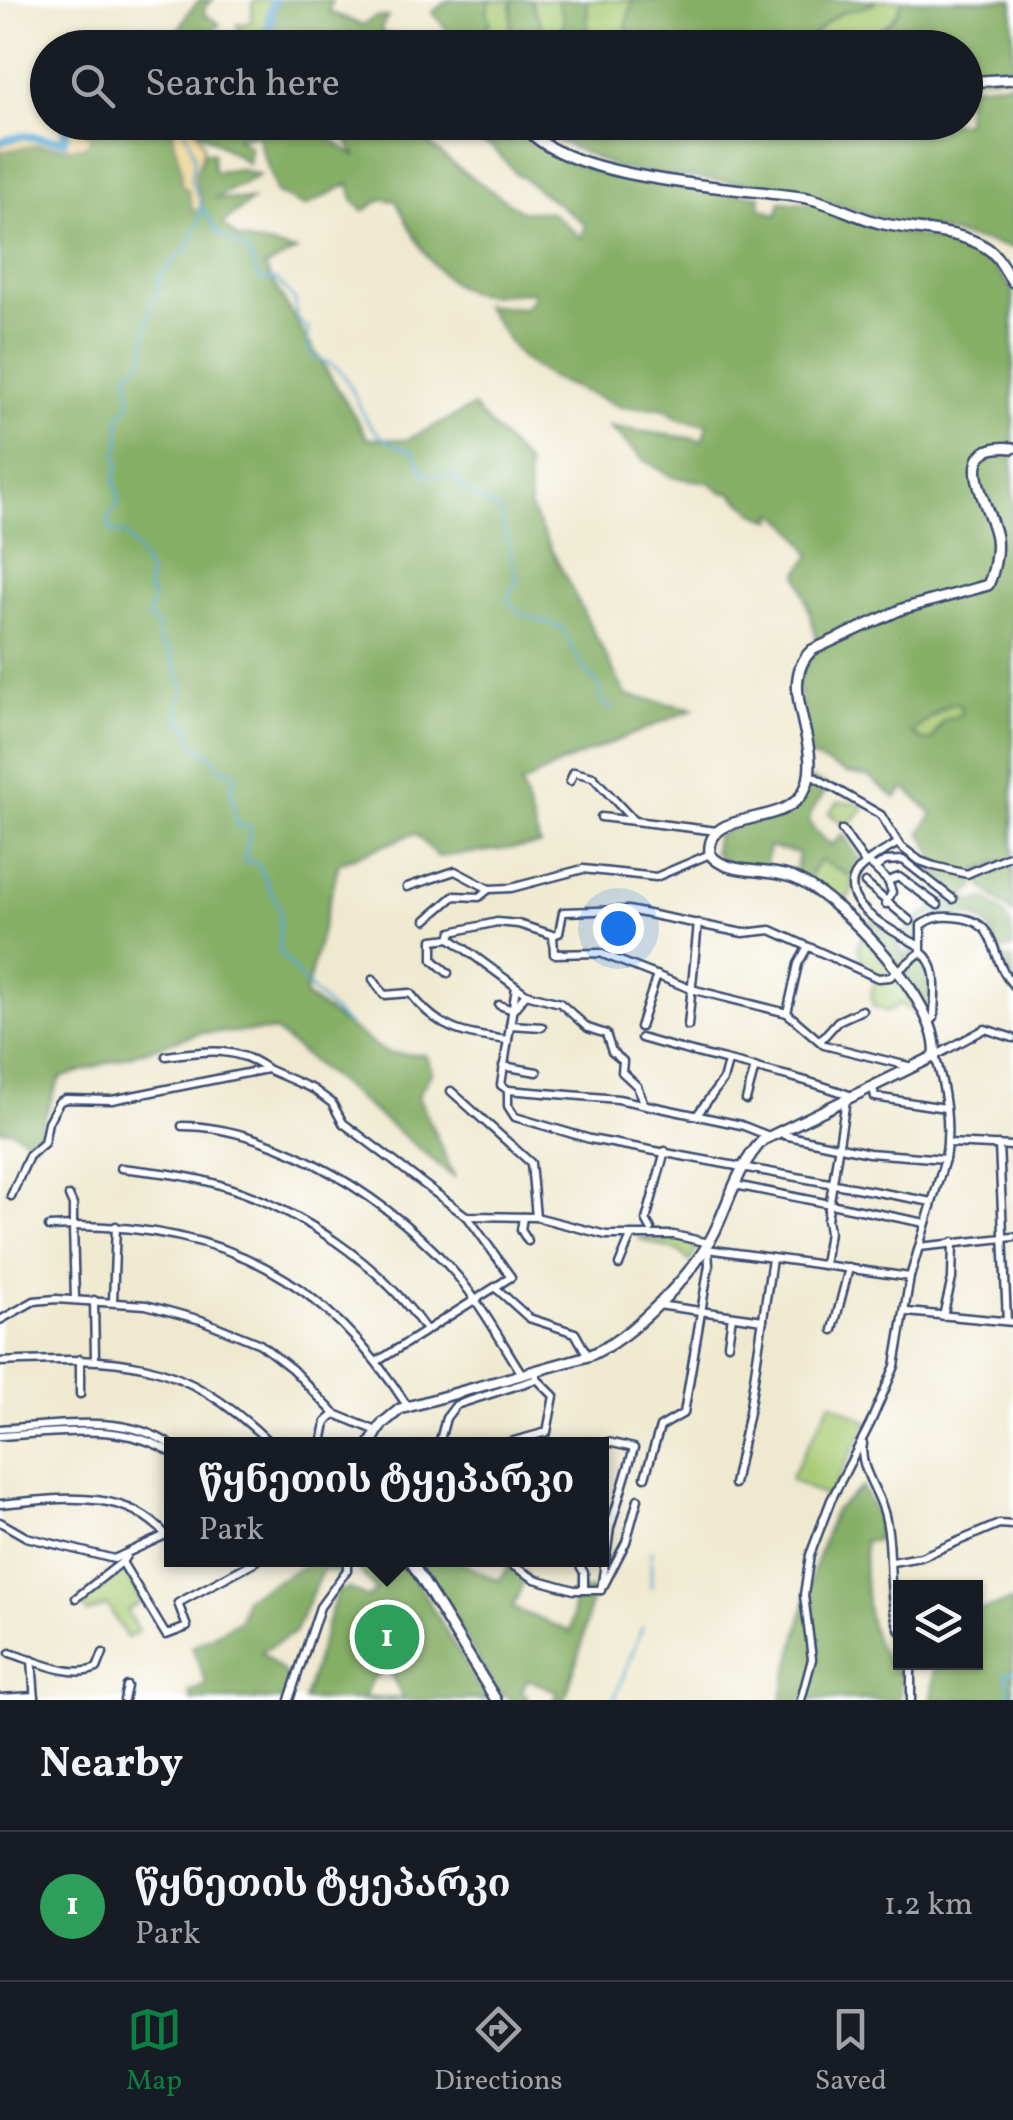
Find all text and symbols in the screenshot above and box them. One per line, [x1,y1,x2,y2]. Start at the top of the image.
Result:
search box [30,30,983,140]
icon: search [65,58,120,113]
text: Search here [145,59,340,112]
your location [593,903,644,954]
popup [164,1437,609,1567]
text: წყნეთის ტყეპარკი [199,1456,574,1509]
text: Park [199,1509,264,1553]
map controls [893,1580,983,1670]
button: layers [893,1580,983,1670]
pin: 1 [354,1600,420,1674]
text: Nearby [40,1736,183,1795]
text: წყნეთის ტყეპარკი [135,1860,511,1913]
text: 1 [66,1884,79,1928]
text: 1.2 km [884,1884,973,1928]
text: Park [135,1913,200,1957]
tab: Map [126,2002,182,2101]
tab: Directions [434,2002,563,2101]
tab: Saved [815,2002,887,2101]

